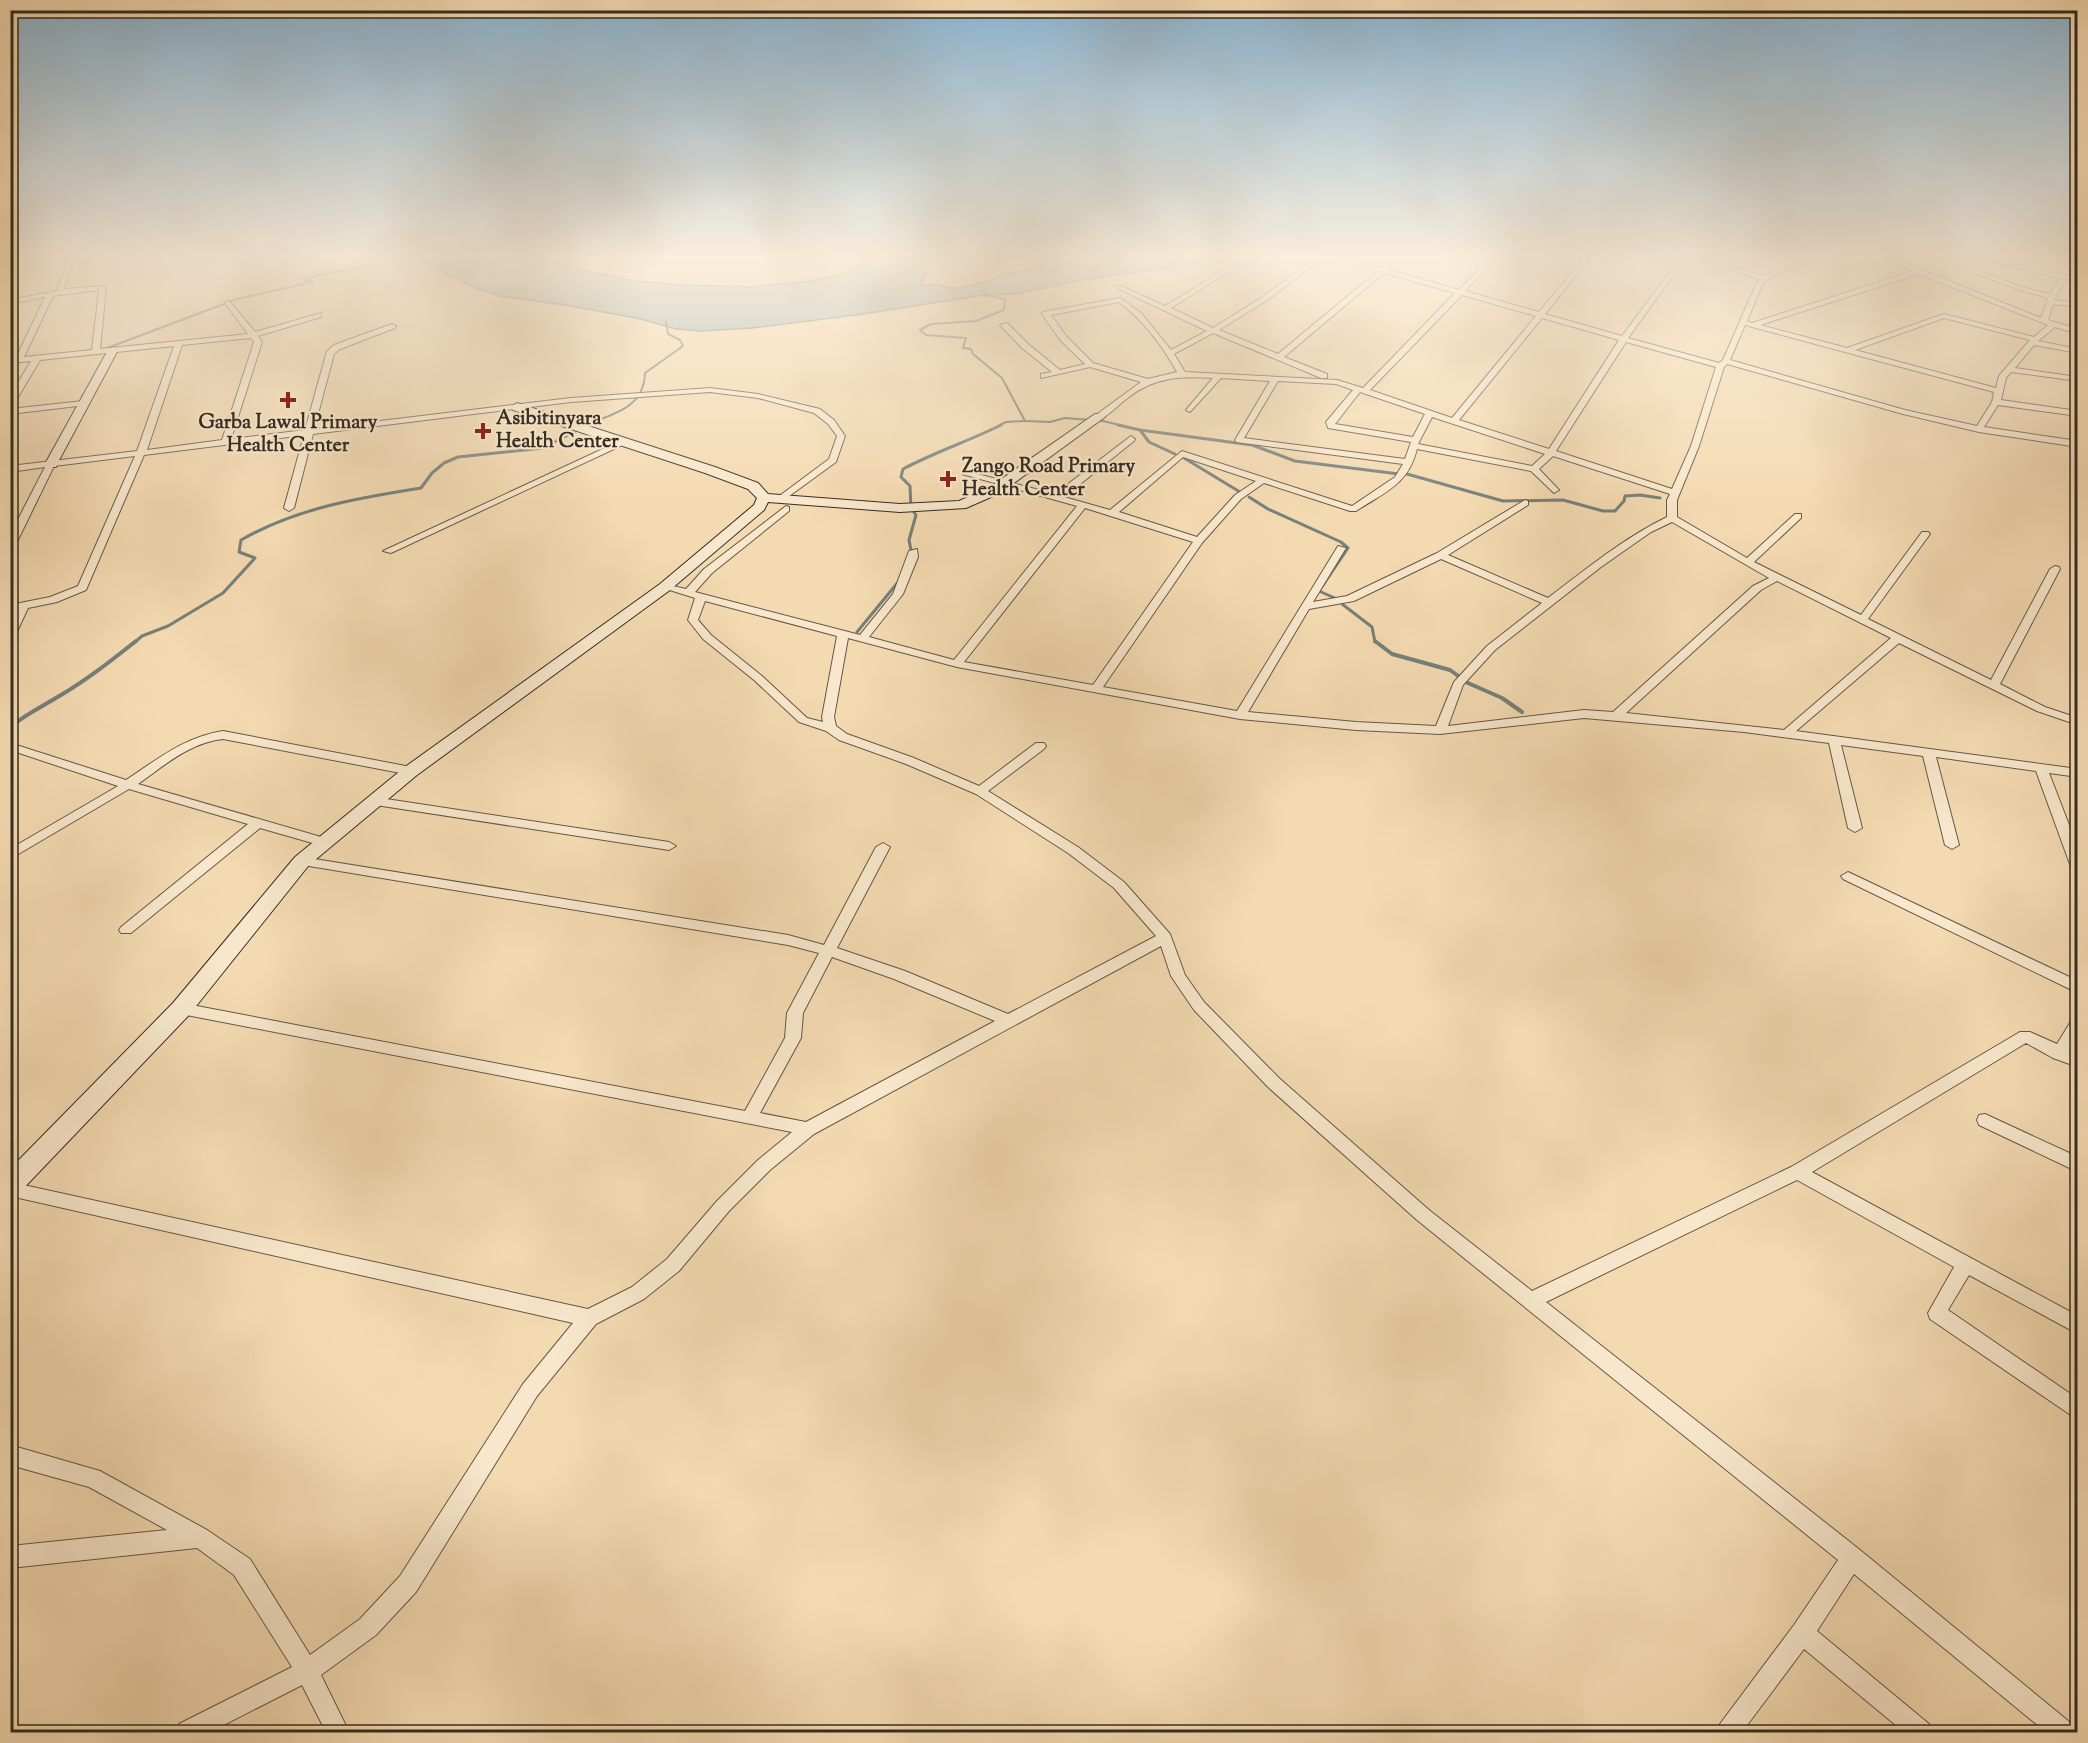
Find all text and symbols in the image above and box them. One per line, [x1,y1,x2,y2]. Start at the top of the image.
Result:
marker: Garba Lawal Primary Health Center [279,391,297,409]
place label: Asibitinyara Health Center [496,405,619,457]
place label: Garba Lawal Primary Health Center [198,409,378,461]
marker: Asibitinyara Health Center [474,422,492,440]
place label: Zango Road Primary Health Center [962,453,1135,505]
marker: Zango Road Primary Health Center [939,470,957,488]

